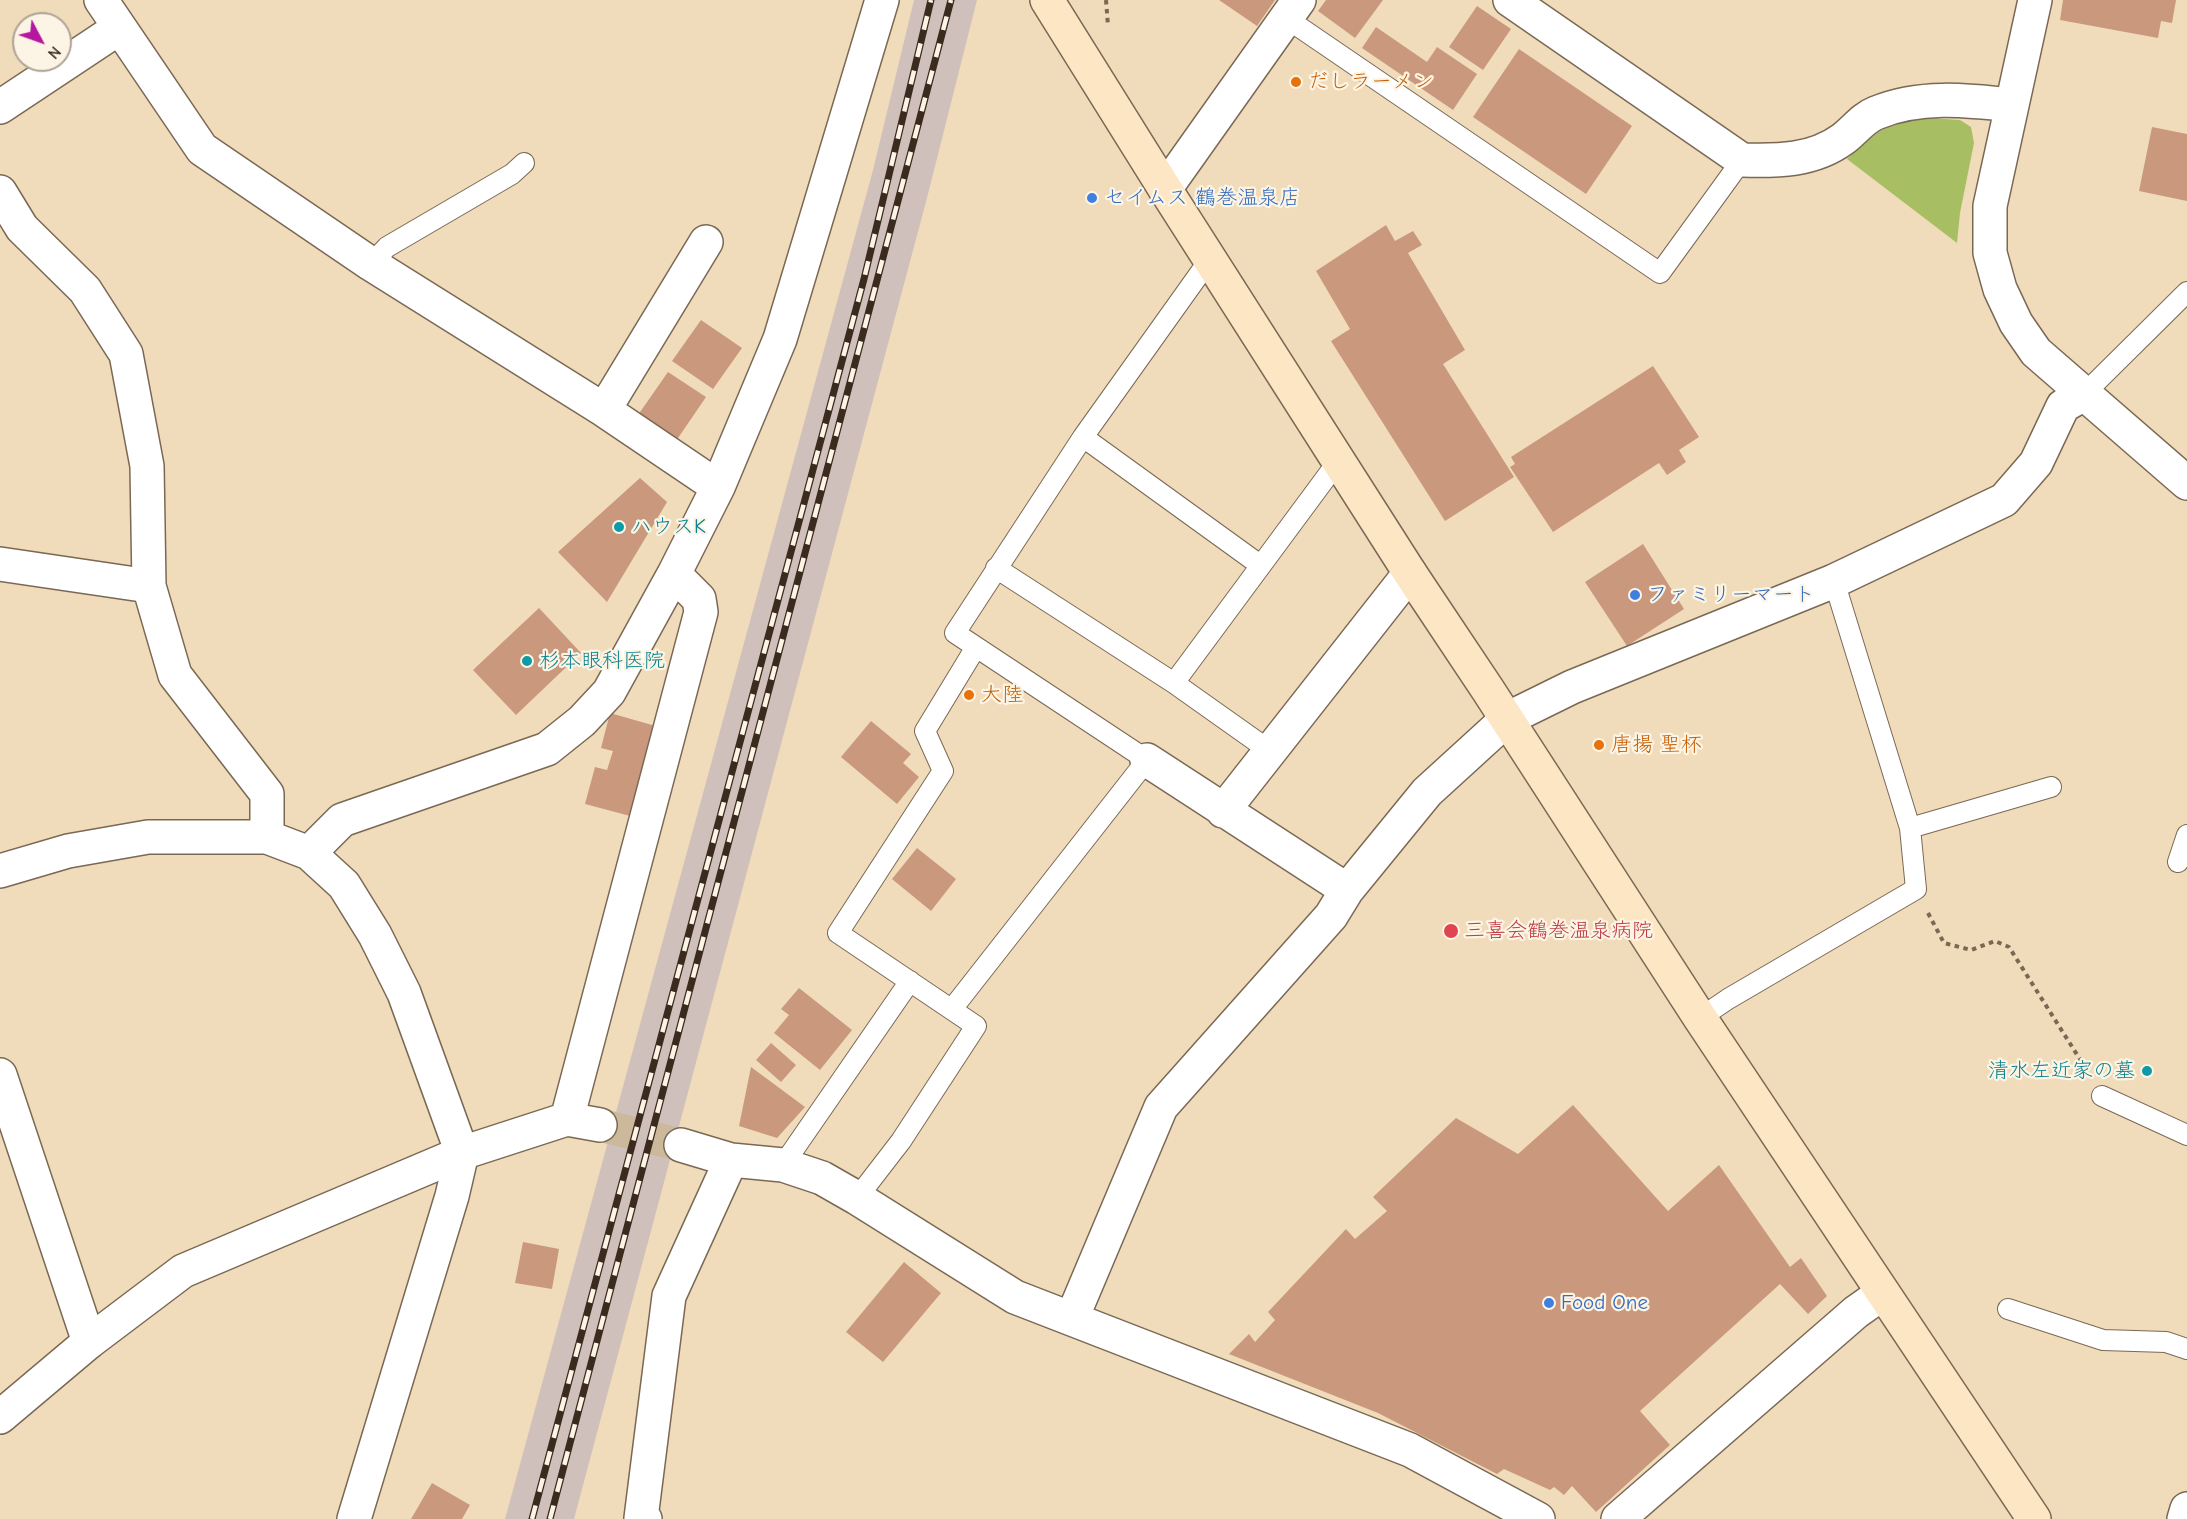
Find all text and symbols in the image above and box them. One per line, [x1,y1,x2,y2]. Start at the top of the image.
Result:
north arrow [12,12,72,72]
text: N [44,43,64,62]
place label: だしラーメン [1308,69,1434,95]
marker: だしラーメン [1289,75,1303,89]
place label: セイムス 鶴巻温泉店 [1104,185,1300,211]
marker: セイムス 鶴巻温泉店 [1085,191,1099,205]
place label: ハウスK [631,514,706,540]
marker: ハウスK [612,520,626,534]
place label: ファミリーマート [1647,582,1815,608]
marker: ファミリーマート [1628,588,1642,602]
place label: 杉本眼科医院 [539,648,665,674]
marker: 杉本眼科医院 [520,654,534,668]
place label: 大陸 [981,682,1023,708]
marker: 大陸 [962,688,976,702]
place label: 唐揚 聖杯 [1611,732,1702,758]
marker: 唐揚 聖杯 [1592,738,1606,752]
place label: 三喜会鶴巻温泉病院 [1464,918,1653,944]
marker: 三喜会鶴巻温泉病院 [1442,922,1460,940]
place label: 清水左近家の墓 [1988,1058,2135,1084]
marker: 清水左近家の墓 [2140,1064,2154,1078]
place label: Food One [1561,1290,1648,1316]
marker: Food One [1542,1296,1556,1310]

